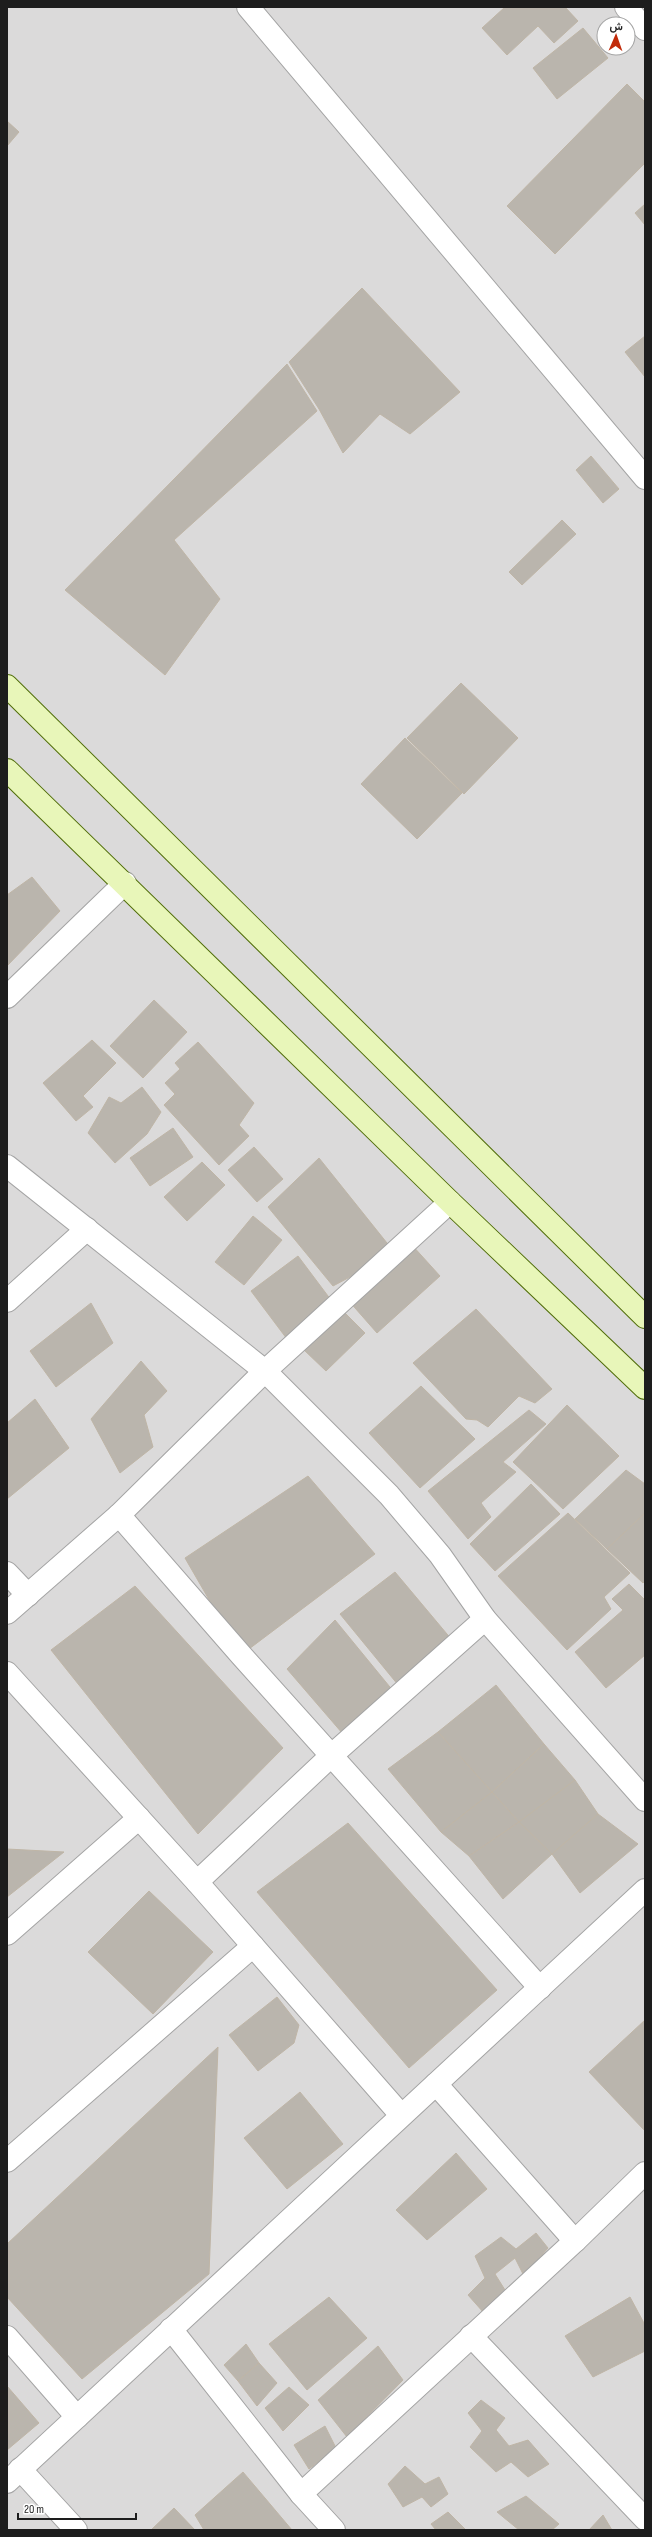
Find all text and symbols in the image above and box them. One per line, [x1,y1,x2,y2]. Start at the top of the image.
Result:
north arrow [596,16,636,56]
text: ش [609,20,623,33]
scale bar [18,2495,136,2521]
text: 20 m [24,2502,44,2517]

